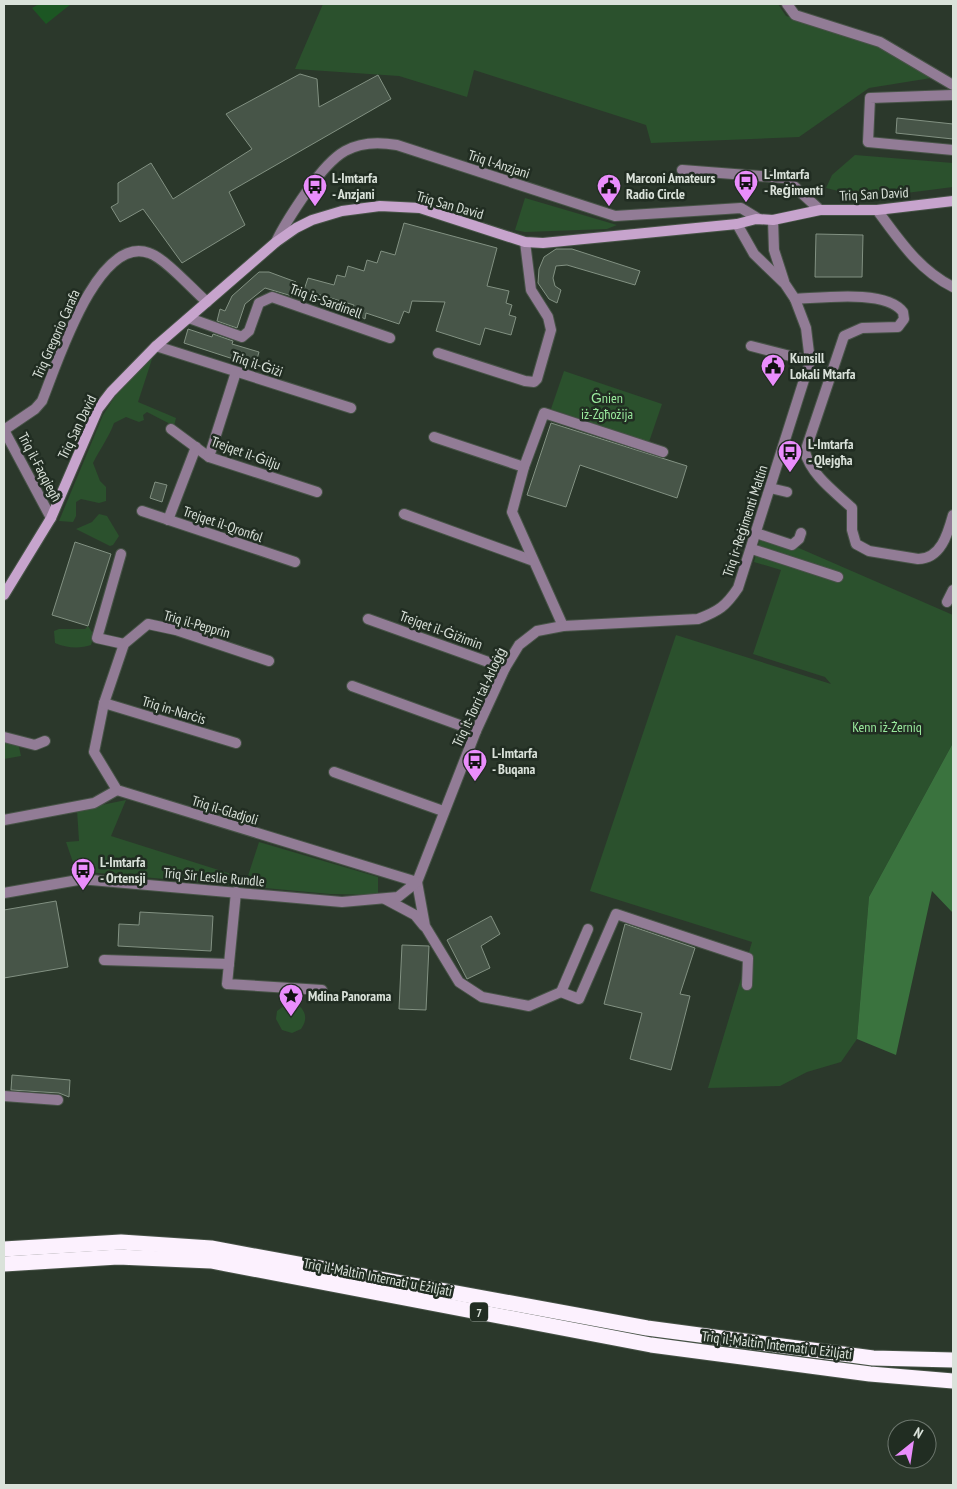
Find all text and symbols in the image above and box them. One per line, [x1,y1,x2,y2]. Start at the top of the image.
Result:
street label: Triq l-Anzjani [466,146,532,182]
place label: L-Imtarfa - Reġimenti [764,165,823,199]
place label: L-Imtarfa - Anzjani [332,169,378,203]
place label: Marconi Amateurs Radio Circle [626,169,715,203]
bus stop icon: L-Imtarfa - Reġimenti [733,169,759,203]
bus stop icon: L-Imtarfa - Anzjani [302,173,328,207]
public building icon: Marconi Amateurs Radio Circle [596,173,622,207]
street label: Triq San David [839,183,909,205]
street label: Triq San David [414,187,486,223]
street label: Triq is-Sardinell [287,280,365,323]
street label: Triq Gregorio Carafa [28,287,84,381]
street label: Triq il-Ġiżi [229,347,285,381]
place label: Kunsill Lokali Mtarfa [790,349,856,383]
public building icon: Kunsill Lokali Mtarfa [760,353,786,387]
park label: Ġnien iż-Żgħożija [581,389,633,423]
street label: Triq San David [54,392,100,462]
street label: Triq il-Faqqiegħ [14,429,66,505]
street label: Trejqet il-Ġilju [209,432,283,474]
place label: L-Imtarfa - Qlejgħa [808,435,854,469]
bus stop icon: L-Imtarfa - Qlejgħa [777,439,803,473]
street label: Triq ir-Reġimenti Maltin [718,463,772,579]
street label: Trejqet il-Qronfol [181,502,266,546]
street label: Triq il-Pepprin [162,606,232,642]
street label: Trejqet il-Ġiżimin [397,607,485,653]
street label: Triq it-Torri tal-Arloġġ [448,644,510,750]
street label: Triq in-Narċis [140,692,208,728]
park label: Kenn iż-Żerniq [852,718,922,736]
place label: L-Imtarfa - Buqana [492,744,538,778]
bus stop icon: L-Imtarfa - Buqana [462,748,488,782]
street label: Triq il-Gladjoli [190,791,260,829]
place label: L-Imtarfa - Ortensji [100,853,146,887]
bus stop icon: L-Imtarfa - Ortensji [70,857,96,891]
street label: Triq Sir Leslie Rundle [163,864,266,890]
place icon: Mdina Panorama [278,983,304,1017]
place label: Mdina Panorama [308,987,391,1005]
street label: Triq il-Maltin Internati u Eżiljati [302,1254,454,1300]
road number: 7 [470,1302,488,1321]
street label: Triq il-Maltin Internati u Eżiljati [701,1327,853,1363]
north arrow [887,1419,937,1469]
text: N [911,1423,926,1442]

